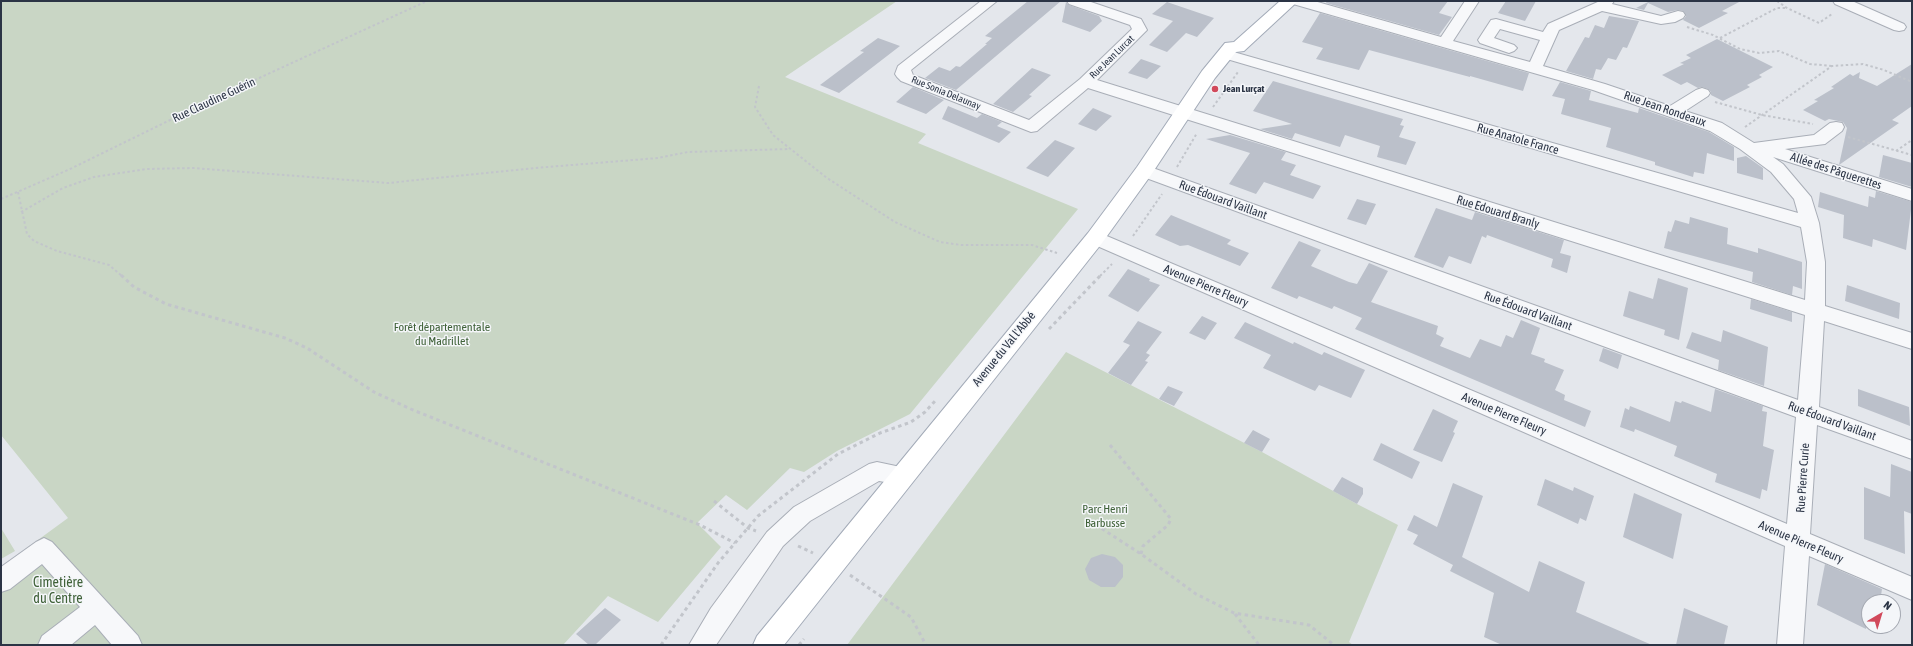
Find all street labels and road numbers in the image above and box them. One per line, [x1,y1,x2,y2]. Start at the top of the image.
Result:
street label: Rue Jean Lurcat [1087,33,1137,81]
street label: Rue Claudine Guérin [170,74,258,126]
street label: Rue Sonia Delaunay [910,74,982,112]
street label: Rue Jean Rondeaux [1622,88,1708,130]
street label: Rue Anatole France [1475,120,1561,158]
street label: Allée des Pâquerettes [1788,149,1884,193]
street label: Rue Édouard Vaillant [1177,177,1269,223]
street label: Rue Edouard Branly [1455,193,1541,231]
street label: Avenue Pierre Fleury [1162,262,1250,310]
street label: Rue Édouard Vaillant [1482,288,1574,334]
street label: Avenue du Val l'Abbé [970,309,1038,389]
street label: Avenue Pierre Fleury [1460,390,1548,438]
street label: Rue Édouard Vaillant [1786,398,1878,444]
street label: Rue Pierre Curie [1793,443,1813,513]
street label: Avenue Pierre Fleury [1757,518,1845,566]

